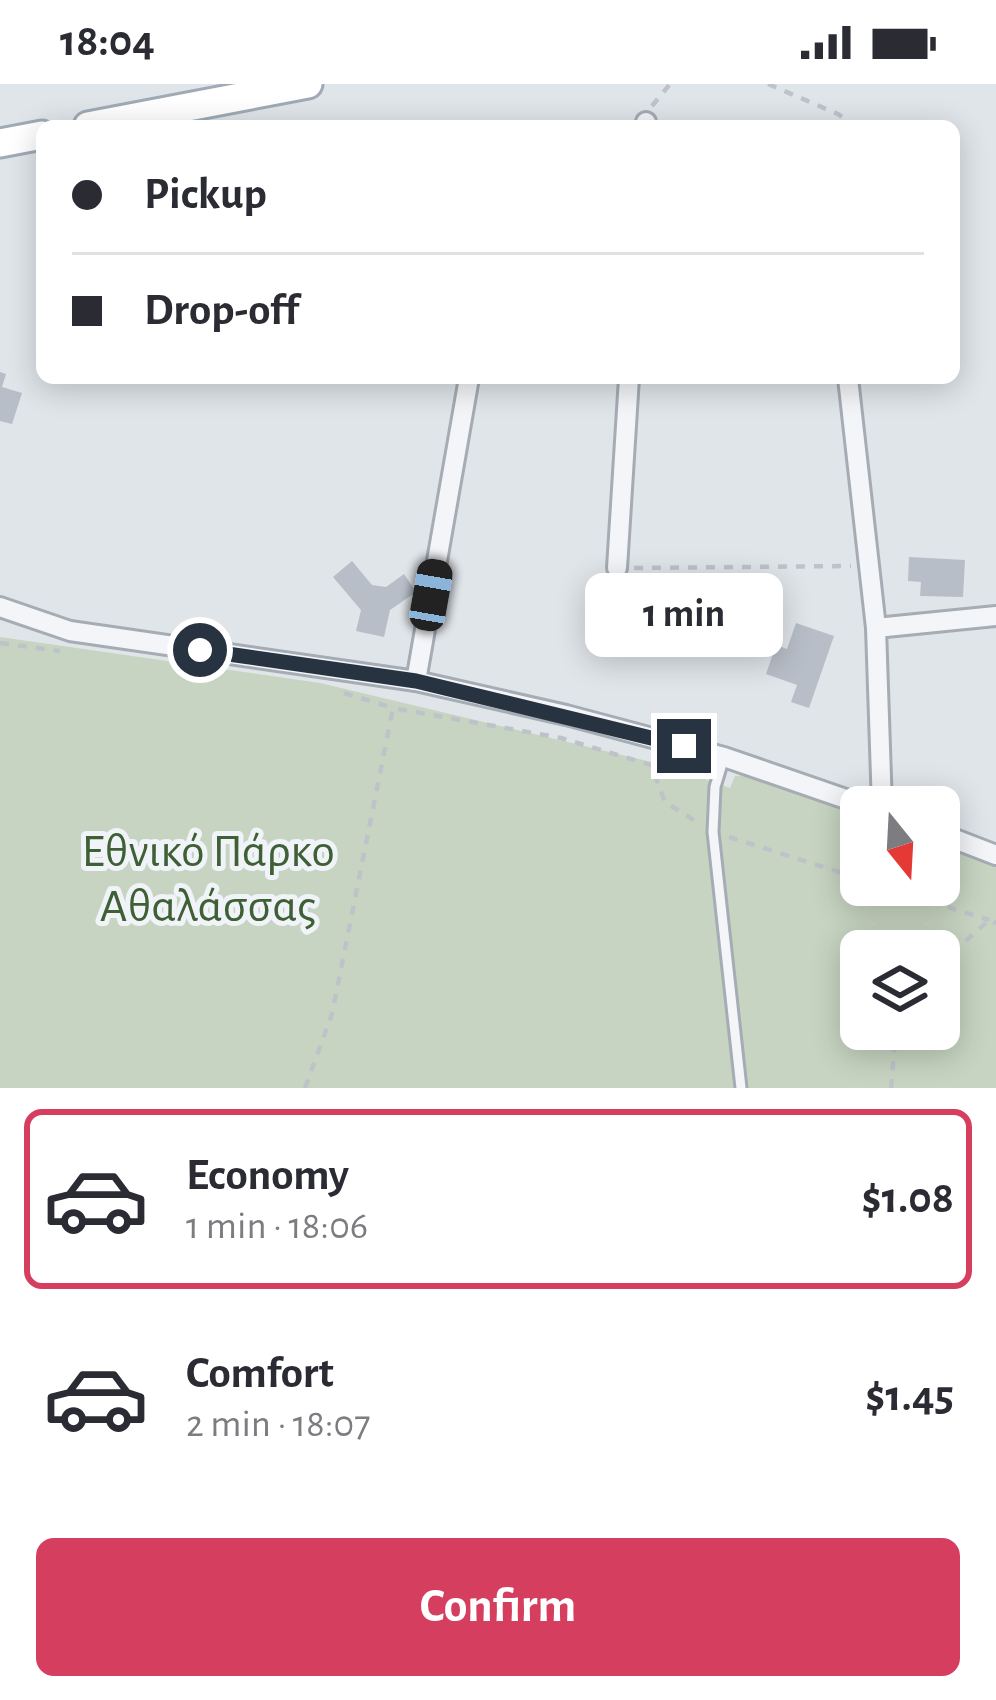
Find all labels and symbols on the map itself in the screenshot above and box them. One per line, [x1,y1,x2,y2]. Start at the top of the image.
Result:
car [407,556,455,634]
callout: 1 min [585,572,783,656]
route start [173,623,227,677]
route end [657,719,711,773]
north arrow [840,786,960,906]
park label: Εθνικό Πάρκο Αθαλάσσας [81,828,335,931]

